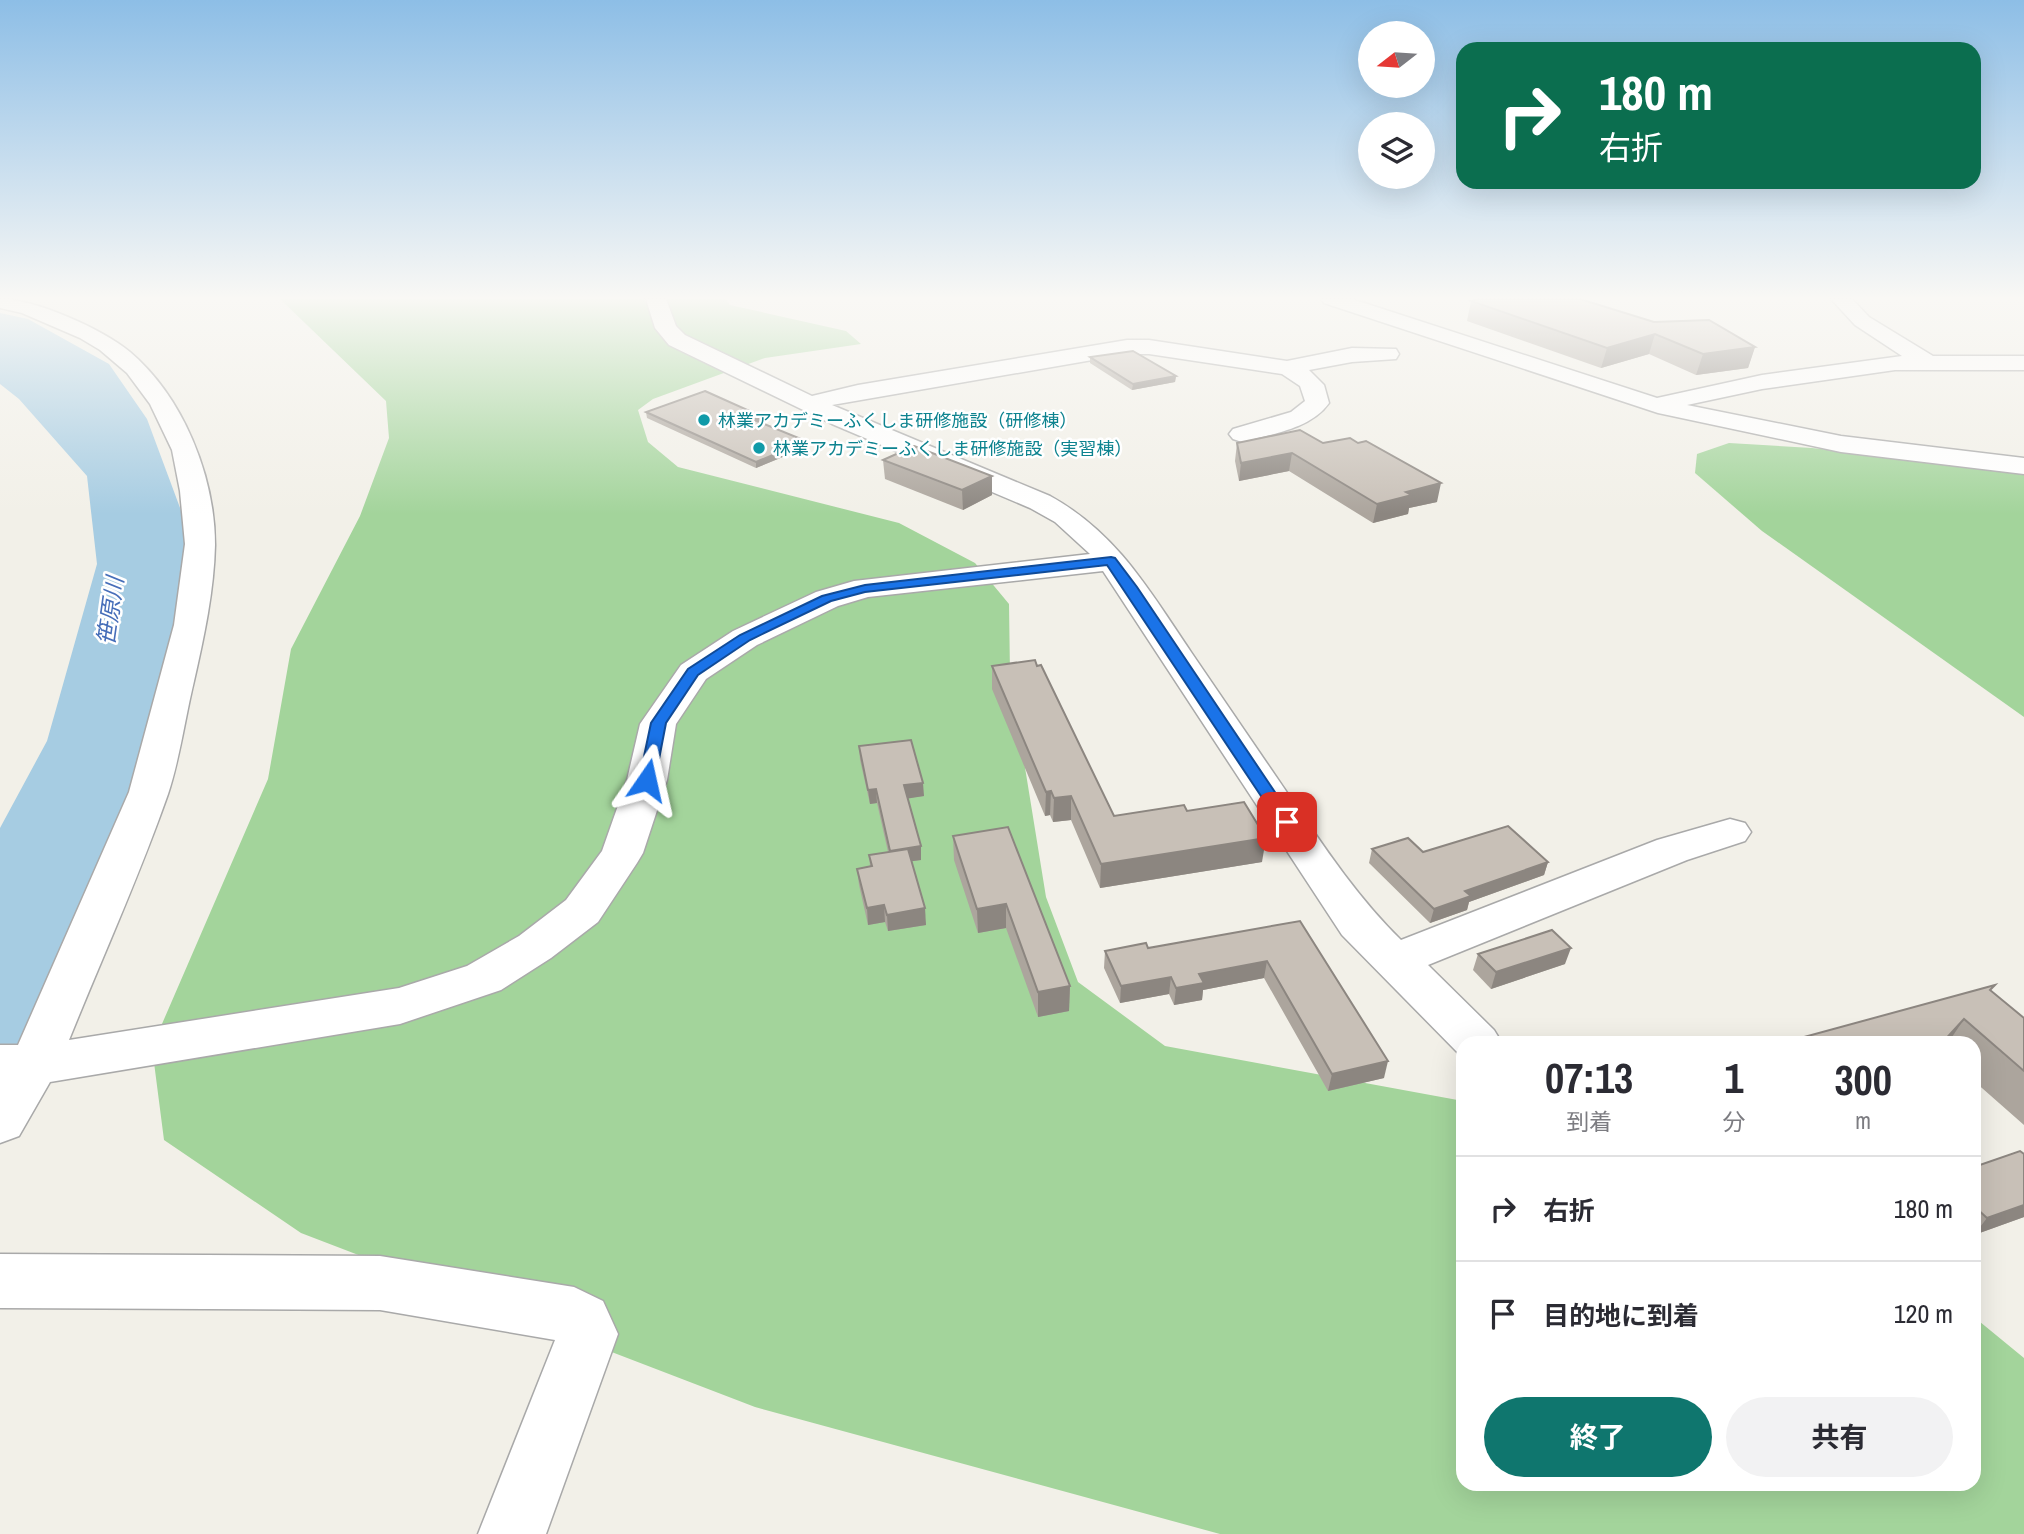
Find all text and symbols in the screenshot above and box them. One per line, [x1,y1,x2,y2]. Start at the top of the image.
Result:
north arrow [1358,21,1435,98]
map controls [1358,21,1435,189]
text: 180 m [1599,59,1713,125]
icon: right [1484,70,1575,161]
button: layers [1358,112,1435,189]
text: 右折 [1599,126,1663,169]
place label: 林業アカデミーふくしま研修施設（研修棟） [718,408,1077,433]
marker: 林業アカデミーふくしま研修施設（研修棟） [696,412,712,428]
place label: 林業アカデミーふくしま研修施設（実習棟） [773,436,1132,461]
marker: 林業アカデミーふくしま研修施設（実習棟） [751,440,767,456]
water label: 笹原川 [90,572,131,647]
position arrow [610,743,684,817]
pin [1257,792,1317,852]
icon: arrive [1268,803,1306,841]
text: 07:13 [1545,1050,1633,1106]
text: 1 [1724,1050,1743,1106]
text: 300 [1834,1052,1892,1108]
text: m [1855,1105,1871,1136]
text: 到着 [1566,1106,1612,1137]
text: 分 [1722,1106,1745,1137]
icon: right [1484,1190,1522,1228]
text: 180 m [1894,1191,1953,1226]
text: 右折 [1543,1193,1595,1228]
icon: arrive [1484,1295,1522,1333]
text: 120 m [1894,1296,1953,1331]
text: 目的地に到着 [1543,1298,1699,1333]
button: 終了 [1484,1397,1712,1477]
button: 共有 [1726,1397,1953,1477]

